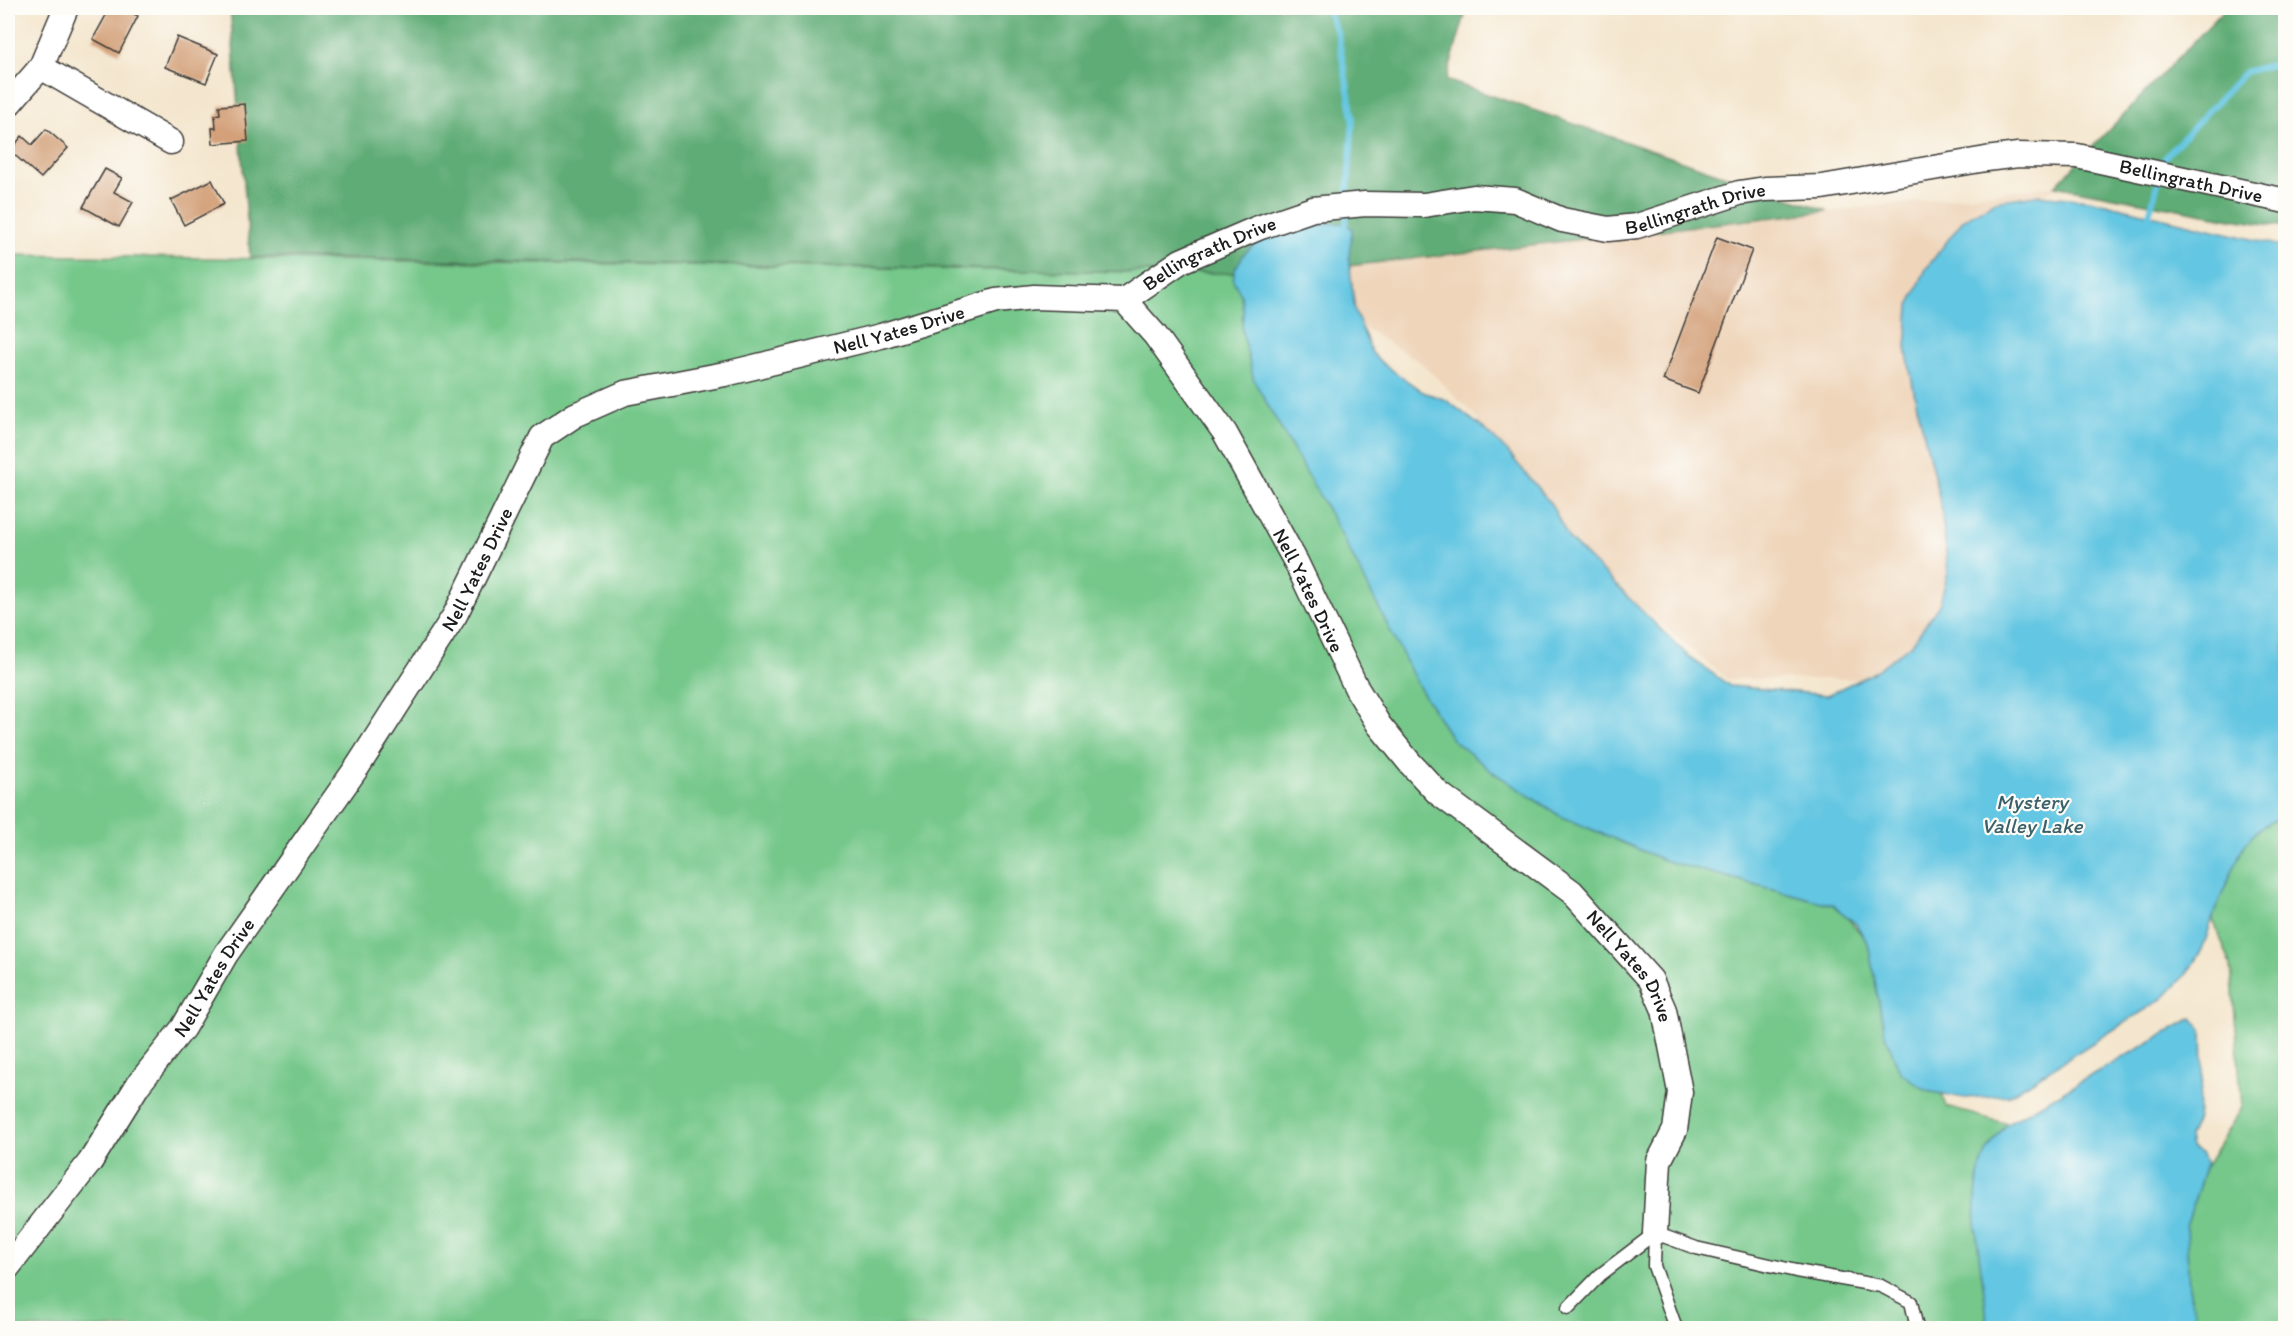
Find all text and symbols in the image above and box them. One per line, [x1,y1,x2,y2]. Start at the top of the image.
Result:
street label: Bellingrath Drive [2117,153,2265,208]
street label: Bellingrath Drive [1624,177,1767,239]
street label: Bellingrath Drive [1138,211,1279,296]
street label: Nell Yates Drive [831,299,967,359]
street label: Nell Yates Drive [436,503,518,636]
street label: Nell Yates Drive [1268,524,1350,656]
water label: Mystery Valley Lake [1981,789,2084,838]
street label: Nell Yates Drive [1581,904,1678,1024]
street label: Nell Yates Drive [168,913,260,1042]

